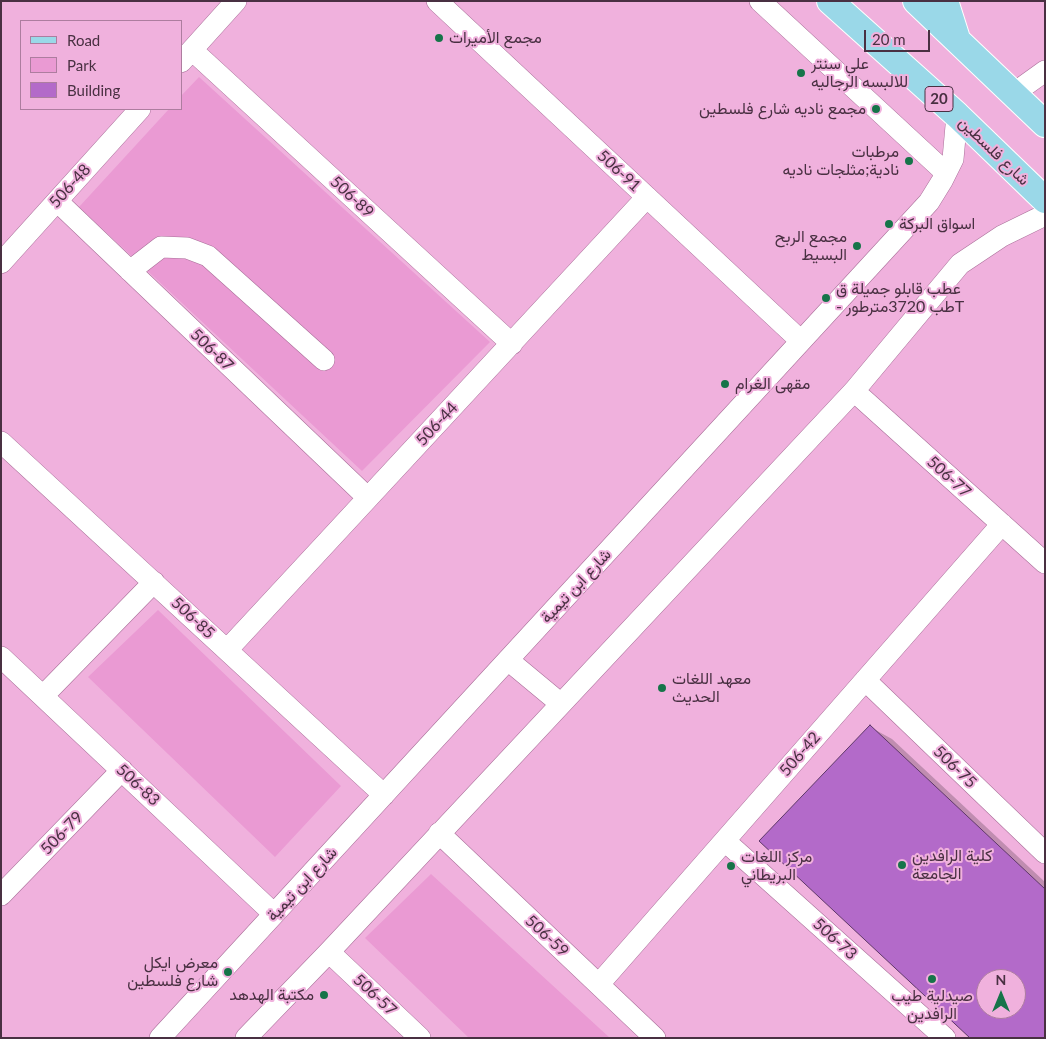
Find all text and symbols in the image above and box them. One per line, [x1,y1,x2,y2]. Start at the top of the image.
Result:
legend [20,20,182,110]
scale bar [866,20,932,52]
place label: مجمع الأميرات [449,28,542,48]
text: 20 m [872,30,906,48]
text: Road [67,31,100,49]
marker: مجمع الأميرات [433,32,445,44]
place label: علي سنتر للالبسه الرجاليه [811,54,908,92]
text: Park [67,56,96,74]
marker: علي سنتر للالبسه الرجاليه [795,67,807,79]
text: Building [67,81,120,99]
road number: 20 [925,86,953,112]
place label: مجمع ناديه شارع فلسطين [699,99,866,119]
marker: مجمع ناديه شارع فلسطين [870,103,882,115]
street label: شارع فلسطين [955,113,1033,189]
place label: مرطبات نادية;مثلجات ناديه [783,142,899,180]
street label: 506-91 [593,146,645,196]
marker: مرطبات نادية;مثلجات ناديه [903,155,915,167]
street label: 506-48 [45,160,95,212]
street label: 506-89 [326,172,378,222]
place label: اسواق البركة [899,214,975,234]
marker: اسواق البركة [883,218,895,230]
place label: مجمع الربح البسيط [775,227,847,265]
marker: مجمع الربح البسيط [851,240,863,252]
place label: عطب قابلو جميلة ق - طب 3720مترطورT [836,279,964,317]
marker: عطب قابلو جميلة ق - طب 3720مترطورT [820,292,832,304]
street label: 506-87 [187,325,237,375]
place label: مقهى الغرام [735,374,810,394]
marker: مقهى الغرام [719,378,731,390]
street label: 506-44 [412,398,462,450]
street label: 506-77 [923,452,975,502]
street label: شارع ابن تيمية [537,545,615,627]
street label: 506-85 [167,593,219,643]
place label: معهد اللغات الحديث [672,669,751,707]
marker: معهد اللغات الحديث [656,682,668,694]
street label: 506-42 [776,728,824,780]
street label: 506-75 [930,742,980,792]
street label: 506-83 [112,760,164,810]
street label: 506-79 [37,808,87,858]
street label: شارع ابن تيمية [263,843,341,925]
place label: كلية الرافدين الجامعة [912,846,992,884]
place label: مركز اللغات البريطاني [741,847,812,885]
marker: كلية الرافدين الجامعة [896,859,908,871]
marker: مركز اللغات البريطاني [725,860,737,872]
street label: 506-59 [521,911,573,961]
street label: 506-73 [809,914,861,964]
place label: معرض ايكل شارع فلسطين [127,953,218,991]
marker: معرض ايكل شارع فلسطين [222,966,234,978]
north arrow [976,969,1026,1019]
street label: 506-57 [349,970,401,1020]
text: N [996,971,1006,988]
marker: صيدلية طيب الرافدين [926,973,938,985]
place label: مكتبة الهدهد [229,985,314,1005]
place label: صيدلية طيب الرافدين [891,986,973,1024]
marker: مكتبة الهدهد [318,989,330,1001]

